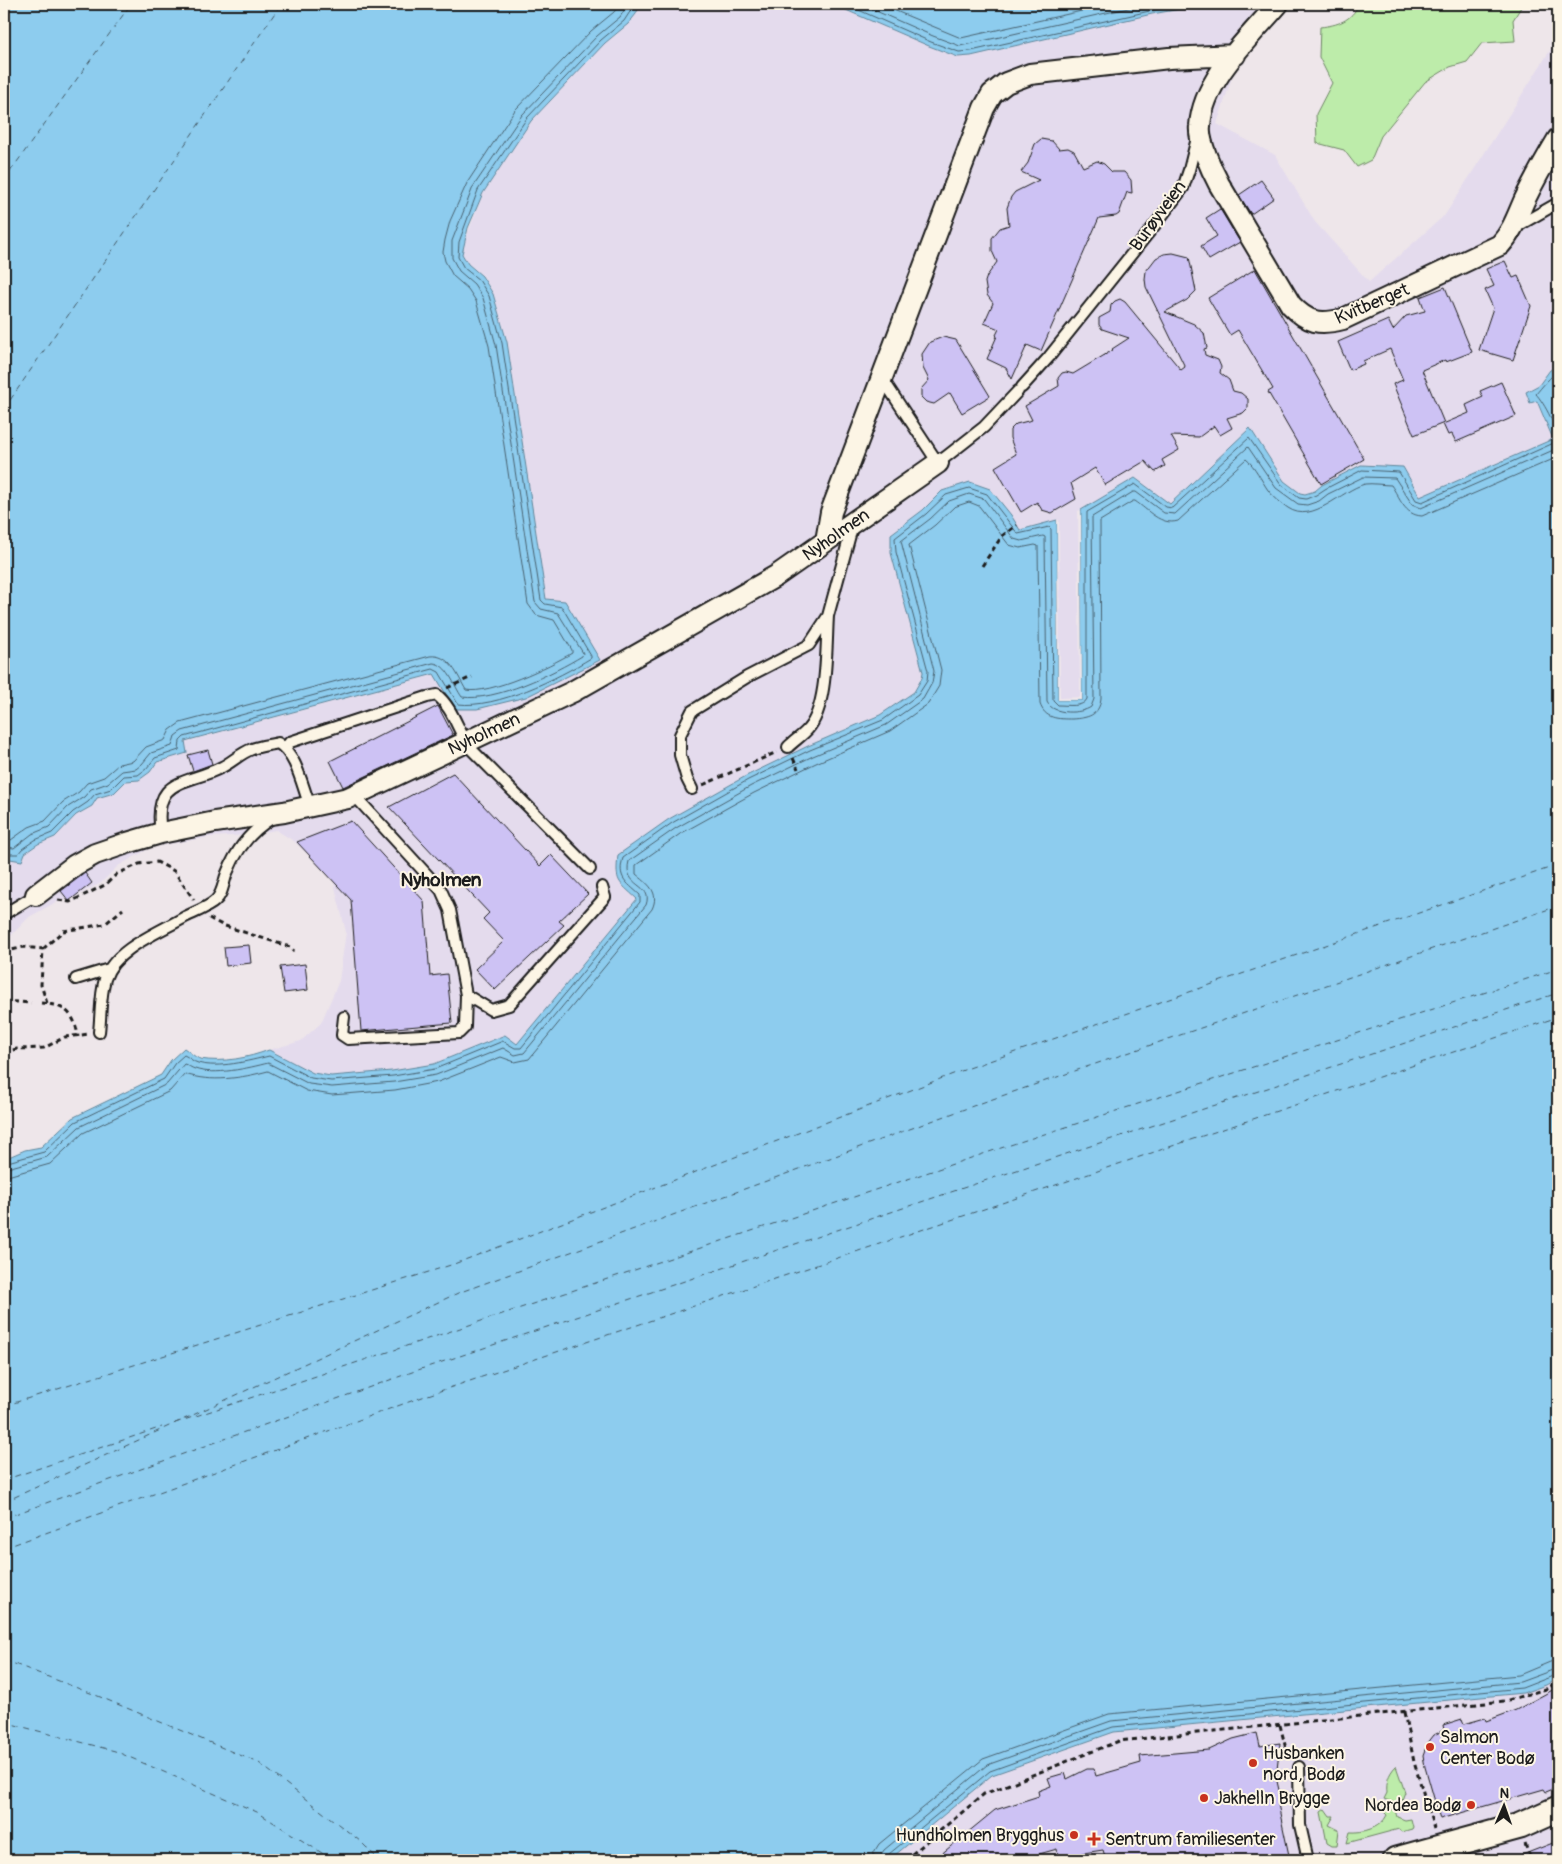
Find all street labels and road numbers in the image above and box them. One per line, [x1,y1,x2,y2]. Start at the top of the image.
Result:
street label: Burøyveien [1125,176,1191,256]
street label: Kvitberget [1331,278,1413,330]
street label: Nyholmen [798,504,874,566]
street label: Nyholmen [444,707,524,761]

